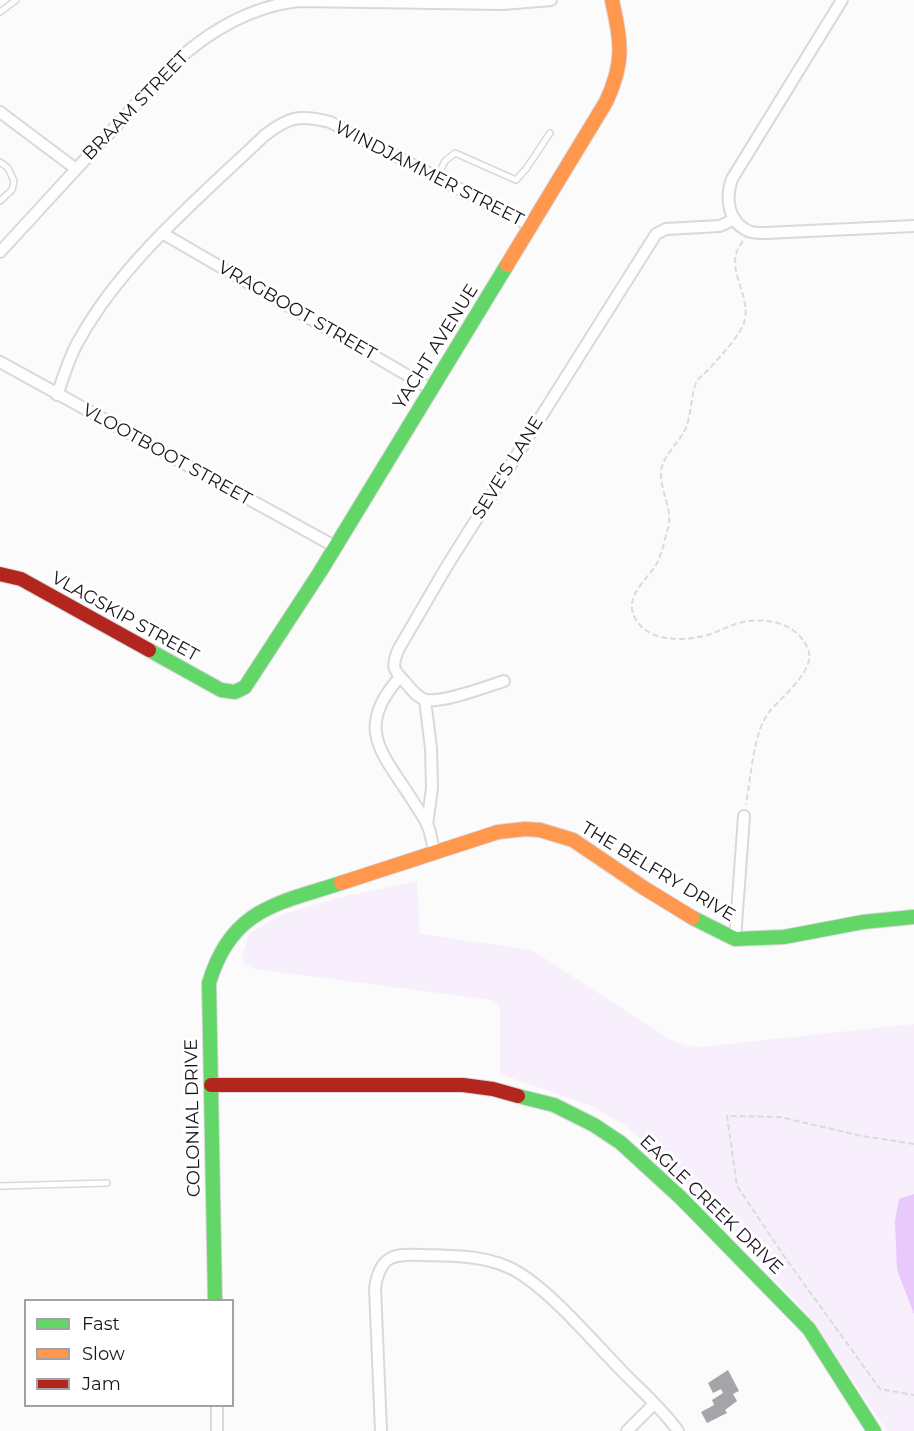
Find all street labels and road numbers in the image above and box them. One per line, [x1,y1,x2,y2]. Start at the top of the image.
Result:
street label: BRAAM STREET [79,47,193,165]
street label: WINDJAMMER STREET [331,117,527,231]
street label: VRAGBOOT STREET [214,257,380,365]
street label: YACHT AVENUE [389,281,483,413]
street label: VLOOTBOOT STREET [79,399,255,511]
street label: SEVE'S LANE [468,413,548,523]
street label: VLAGSKIP STREET [48,568,202,666]
street label: THE BELFRY DRIVE [577,817,739,927]
street label: COLONIAL DRIVE [181,1039,205,1197]
street label: EAGLE CREEK DRIVE [635,1131,787,1279]

